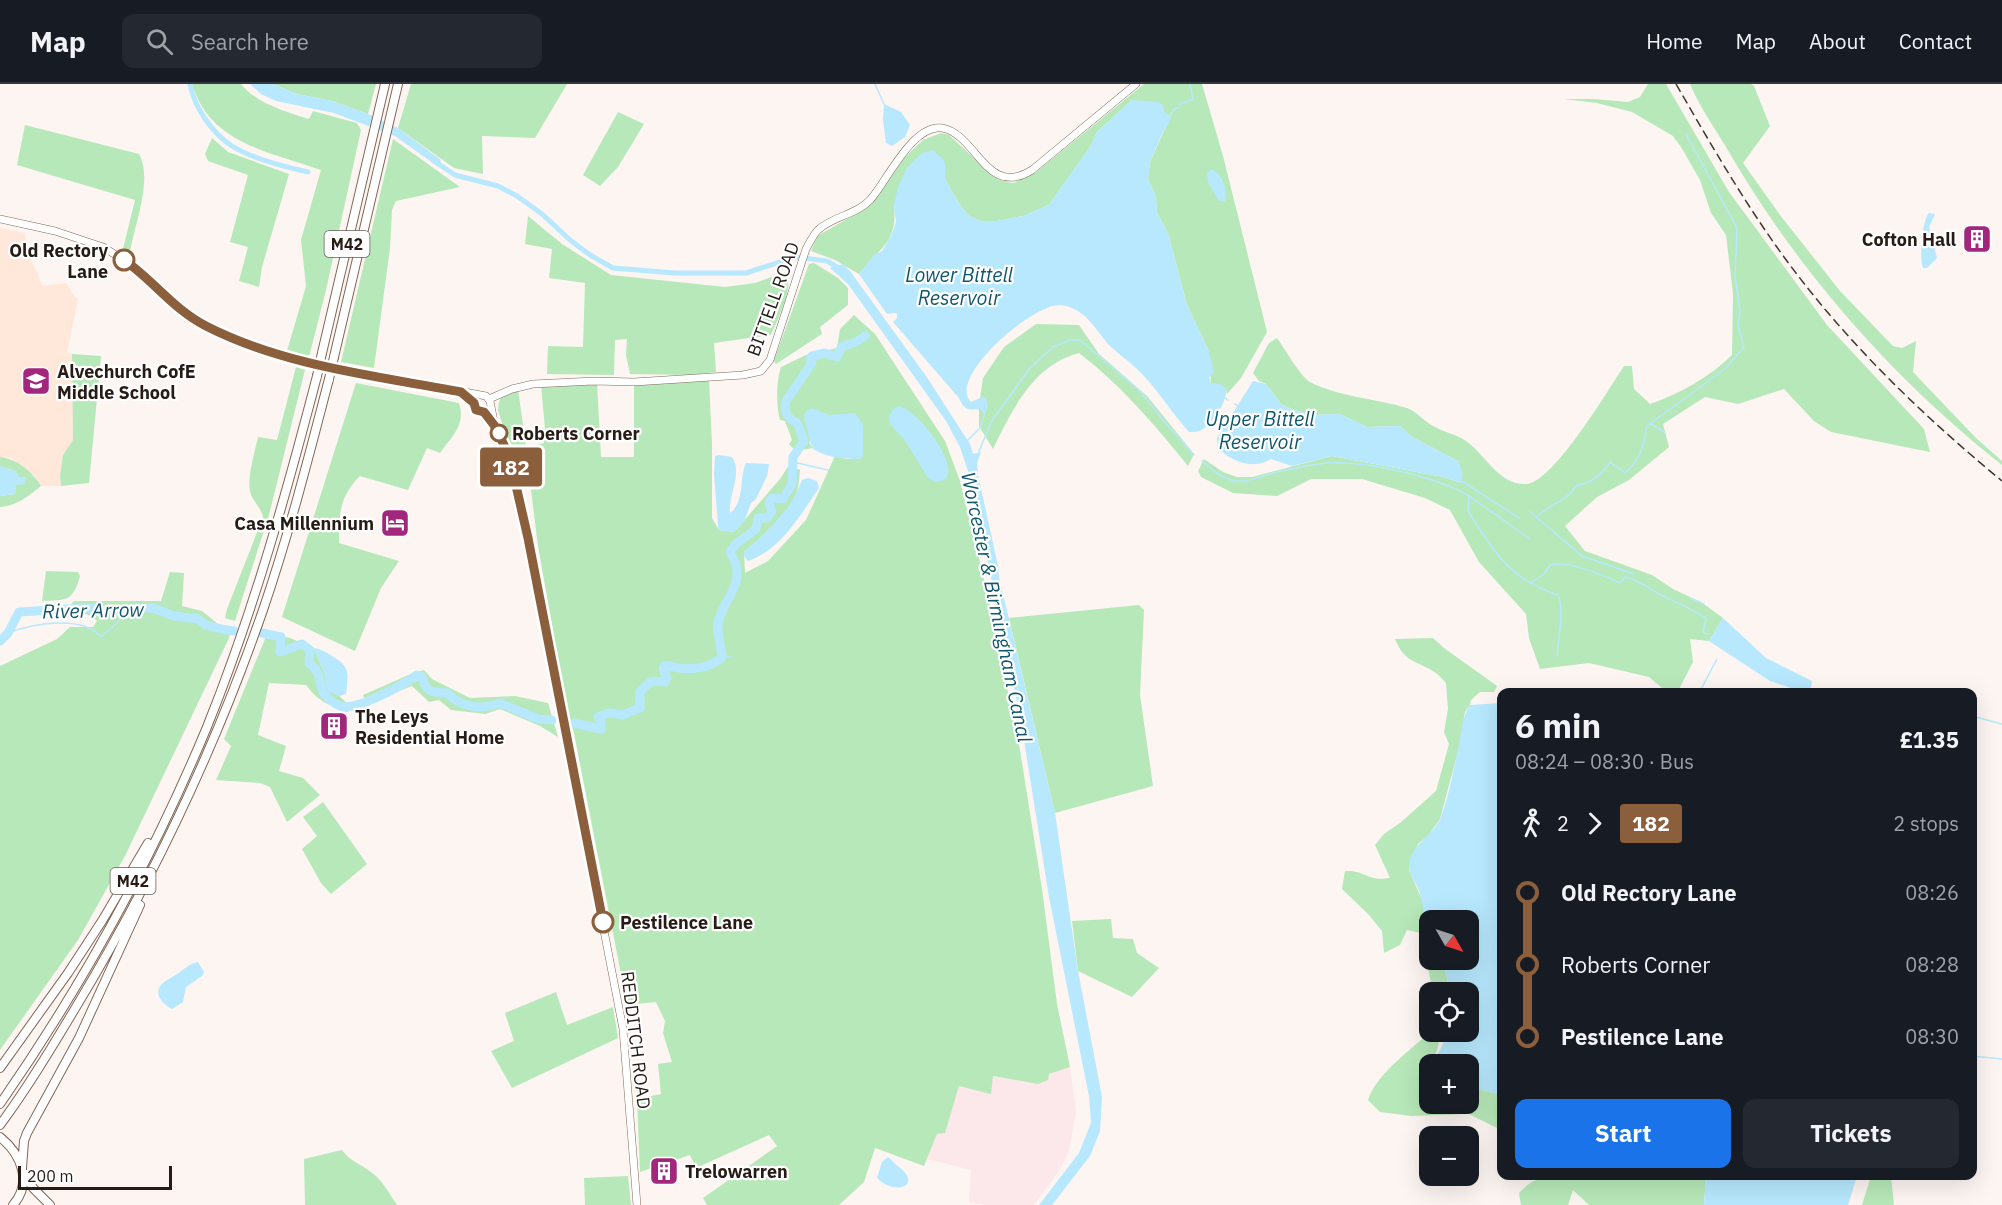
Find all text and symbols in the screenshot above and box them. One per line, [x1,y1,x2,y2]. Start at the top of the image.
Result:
search box [122,14,542,68]
text: Map [30,23,86,60]
icon: search [143,25,176,58]
text: Search here [191,27,309,56]
text: Home [1646,27,1703,55]
text: Map [1736,27,1776,55]
text: About [1809,27,1866,55]
text: Contact [1899,27,1972,55]
building icon: Cofton Hall [1961,223,1993,255]
place label: Cofton Hall [1862,228,1957,251]
road number: M42 [324,231,370,257]
place label: Old Rectory Lane [9,239,108,283]
street label: BITTELL ROAD [742,239,804,359]
marker: Old Rectory Lane [113,249,135,271]
water label: Lower Bittell Reservoir [905,261,1014,311]
place label: Alvechurch CofE Middle School [57,360,196,404]
school or university icon: Alvechurch CofE Middle School [20,365,52,397]
water label: Upper Bittell Reservoir [1205,405,1315,455]
place label: Roberts Corner [512,422,640,445]
marker: Roberts Corner [490,424,508,442]
line badge: 182 [476,448,546,487]
text: 182 [492,453,530,481]
water label: Worcester & Birmingham Canal [955,469,1039,745]
hotel icon: Casa Millennium [379,507,411,539]
place label: Casa Millennium [234,512,374,535]
water label: River Arrow [42,596,145,624]
text: 6 min [1515,704,1601,747]
place label: The Leys Residential Home [355,705,504,749]
building icon: The Leys Residential Home [318,710,350,742]
text: £1.35 [1900,725,1959,754]
text: 08:24 – 08:30 · Bus [1515,748,1694,775]
icon: walk [1515,807,1548,840]
icon: forward [1578,807,1611,840]
text: 182 [1632,809,1670,837]
text: 2 [1557,810,1569,837]
text: 2 stops [1893,810,1959,837]
road number: M42 [110,868,156,894]
text: Old Rectory Lane [1561,878,1737,907]
text: 08:26 [1905,879,1959,906]
north arrow [1419,910,1479,970]
map controls [1419,910,1479,1186]
marker: Pestilence Lane [592,911,614,933]
place label: Pestilence Lane [620,911,753,934]
text: Roberts Corner [1561,950,1710,979]
text: 08:28 [1905,951,1959,978]
street label: REDDITCH ROAD [616,970,656,1110]
button: locate [1419,982,1479,1042]
text: Pestilence Lane [1561,1022,1724,1051]
text: 08:30 [1905,1023,1959,1050]
button: + [1419,1054,1479,1114]
button: Start [1515,1099,1731,1168]
button: Tickets [1743,1099,1959,1168]
button: − [1419,1126,1479,1186]
building icon: Trelowarren [648,1155,680,1187]
place label: Trelowarren [685,1160,788,1183]
scale bar [18,1163,172,1190]
text: 200 m [27,1166,74,1186]

